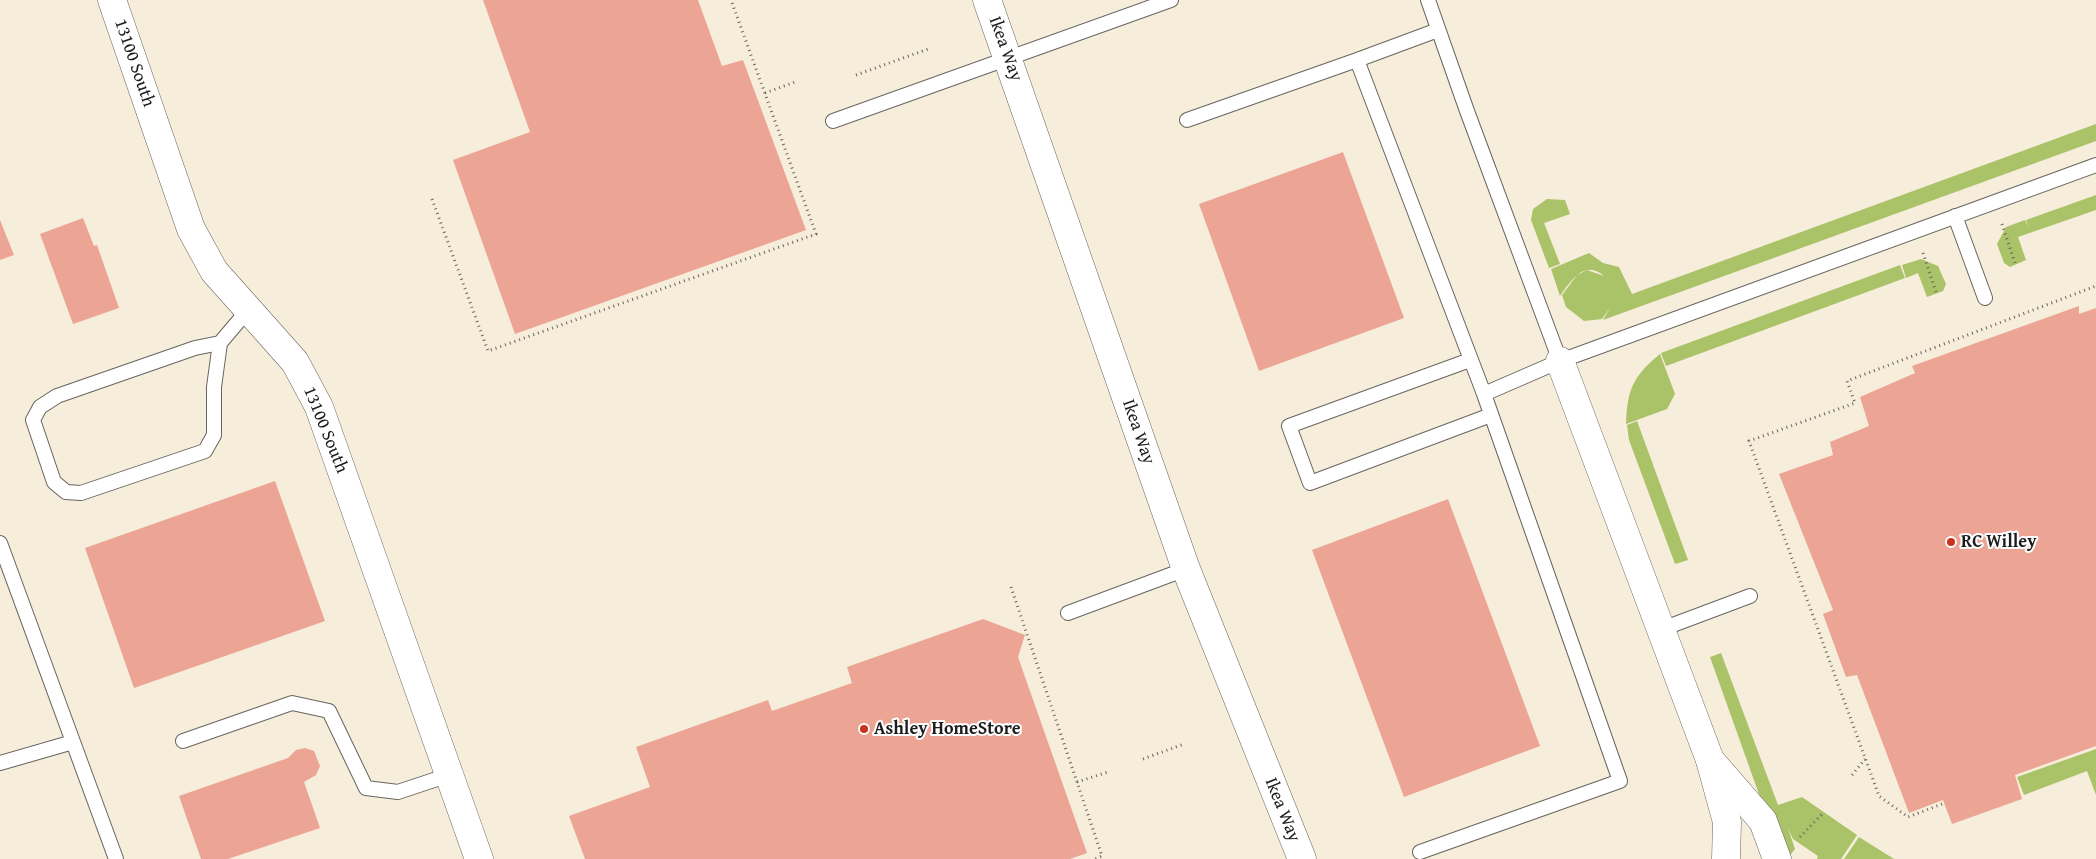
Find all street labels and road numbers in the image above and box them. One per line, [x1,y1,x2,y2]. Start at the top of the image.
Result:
street label: Ikea Way [983,14,1027,84]
street label: 13100 South [109,16,159,110]
street label: 13100 South [298,384,352,476]
street label: Ikea Way [1117,397,1159,467]
street label: Ikea Way [1259,775,1305,845]

